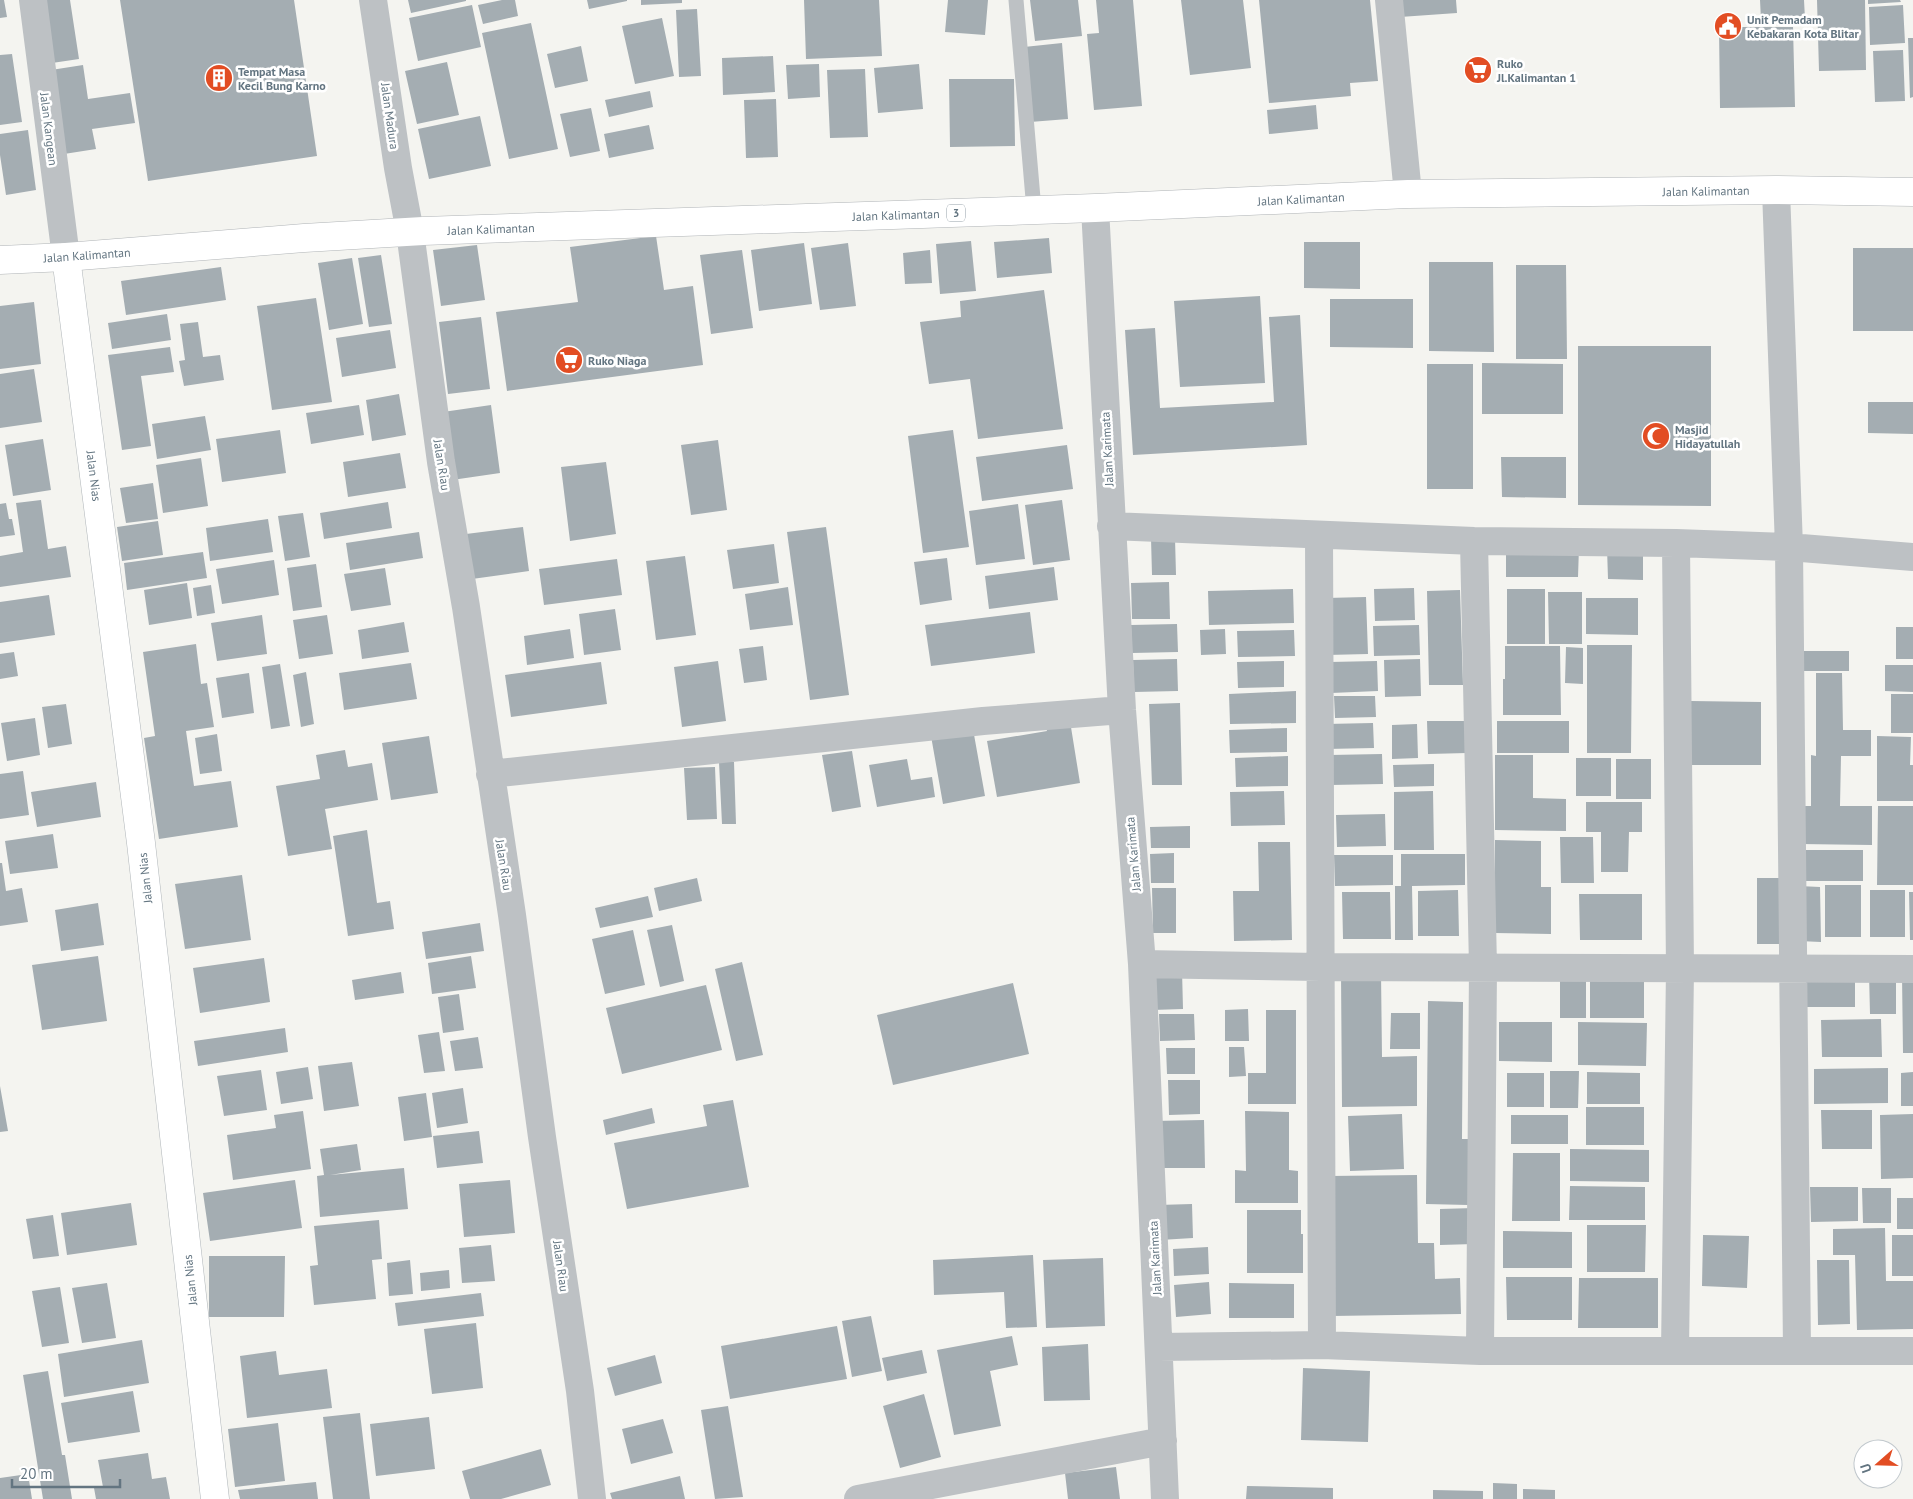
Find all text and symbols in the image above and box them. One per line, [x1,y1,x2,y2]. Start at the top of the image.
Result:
public building icon: Unit Pemadam Kebakaran Kota Blitar [1713,11,1743,41]
place label: Unit Pemadam Kebakaran Kota Blitar [1747,12,1859,41]
supermarket icon: Ruko Jl.Kalimantan 1 [1463,55,1493,85]
place label: Ruko Jl.Kalimantan 1 [1496,56,1576,85]
building icon: Tempat Masa Kecil Bung Karno [204,63,234,93]
place label: Tempat Masa Kecil Bung Karno [238,64,326,93]
street label: Jalan Madura [378,81,402,150]
street label: Jalan Kangean [37,91,61,166]
street label: Jalan Kalimantan [1661,183,1750,199]
street label: Jalan Kalimantan [1256,189,1345,209]
road number: 3 [947,204,965,222]
street label: Jalan Kalimantan [851,206,940,224]
street label: Jalan Kalimantan [446,220,535,238]
street label: Jalan Kalimantan [42,244,131,266]
supermarket icon: Ruko Niaga [554,345,584,375]
place label: Ruko Niaga [588,353,646,368]
street label: Jalan Karimata [1098,411,1116,488]
mosque icon: Masjid Hidayatullah [1641,421,1671,451]
place label: Masjid Hidayatullah [1675,422,1740,451]
street label: Jalan Riau [430,437,453,492]
street label: Jalan Nias [83,449,105,502]
street label: Jalan Karimata [1122,816,1144,893]
street label: Jalan Riau [492,837,515,892]
street label: Jalan Nias [135,852,155,905]
street label: Jalan Karimata [1146,1220,1164,1297]
street label: Jalan Riau [550,1238,572,1293]
street label: Jalan Nias [180,1254,200,1307]
north arrow [1853,1439,1903,1489]
scale bar [12,1456,120,1488]
text: U [1856,1461,1876,1476]
text: 20 m [20,1464,53,1483]

